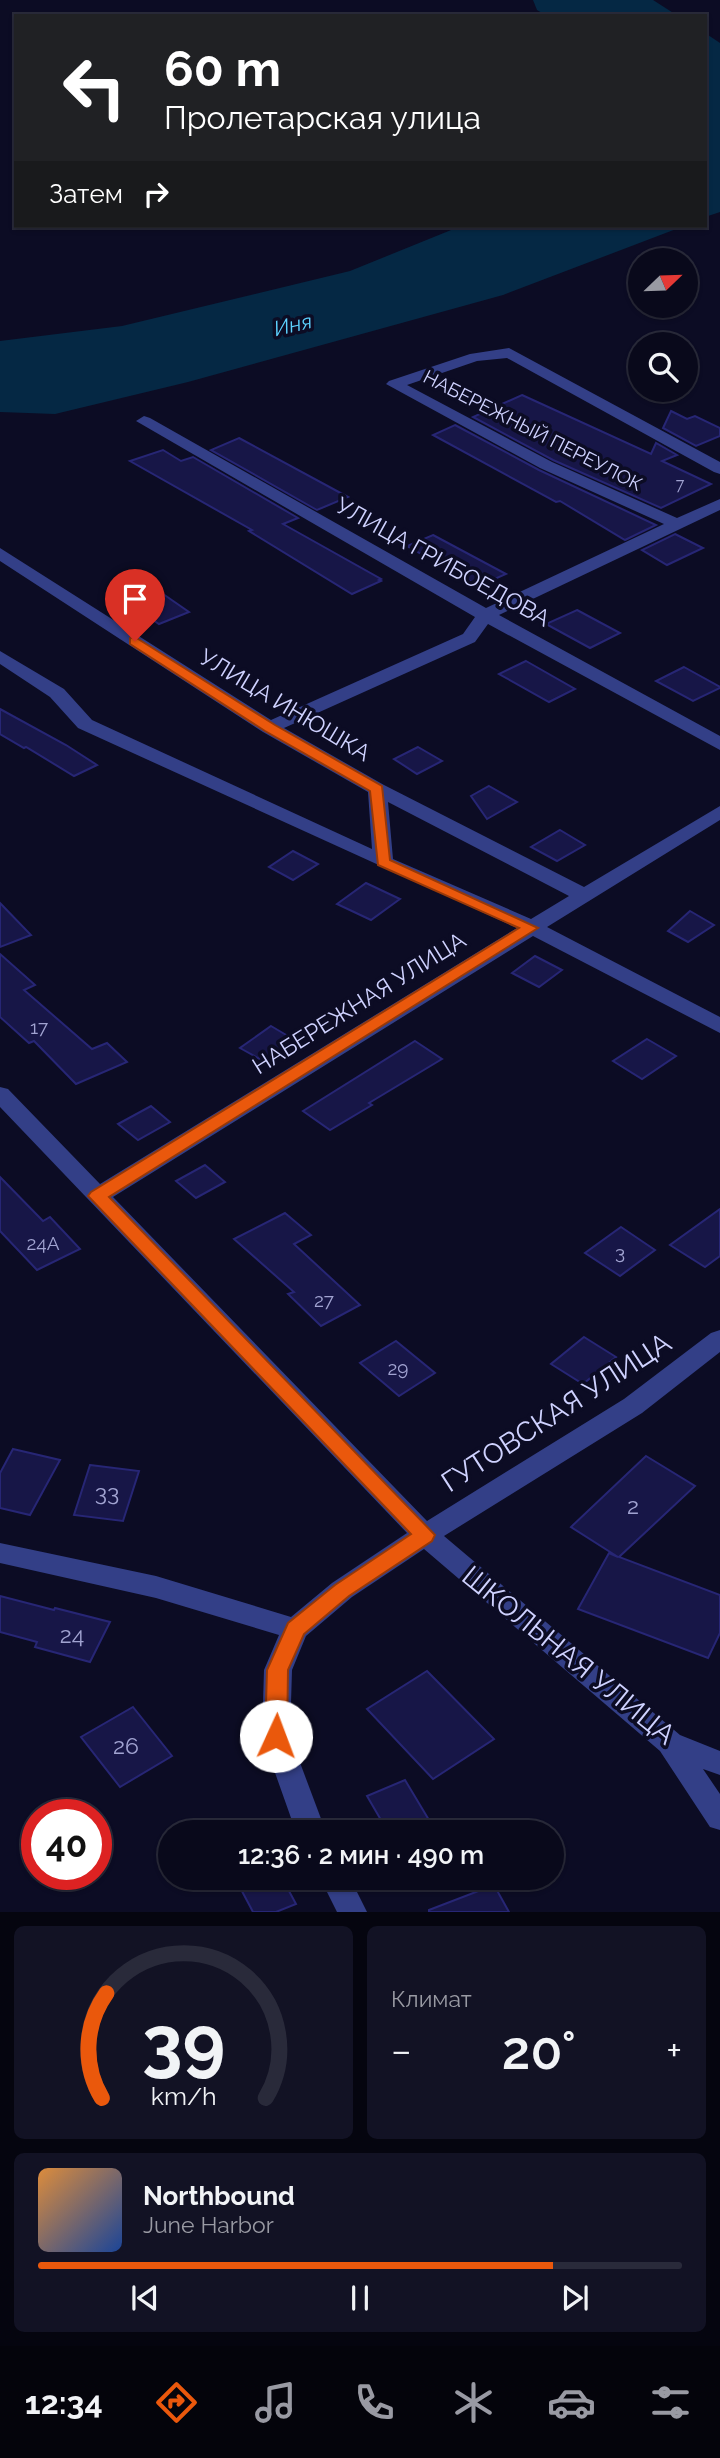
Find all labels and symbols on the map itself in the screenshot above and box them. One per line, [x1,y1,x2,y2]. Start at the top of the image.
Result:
north arrow [628,248,698,318]
water label: Иня [271,308,315,341]
street label: НАБЕРЕЖНЫЙ ПЕРЕУЛОК [420,365,646,495]
house number: 7 [676,475,685,494]
street label: УЛИЦА ГРИБОЕДОВА [331,491,556,632]
pin [105,569,165,641]
street label: УЛИЦА ИНЮШКА [195,643,376,767]
street label: НАБЕРЕЖНАЯ УЛИЦА [247,926,471,1079]
house number: 17 [30,1016,48,1038]
house number: 24А [26,1232,60,1254]
house number: 3 [615,1241,625,1263]
house number: 27 [314,1289,334,1311]
street label: ГУТОВСКАЯ УЛИЦА [435,1326,677,1499]
house number: 29 [387,1357,409,1379]
house number: 33 [95,1479,119,1506]
house number: 2 [627,1492,639,1519]
street label: ШКОЛЬНАЯ УЛИЦА [455,1559,682,1752]
house number: 24 [60,1621,84,1648]
position arrow [239,1699,313,1773]
house number: 26 [113,1732,139,1759]
speed limit sign: 40 [21,1799,112,1890]

